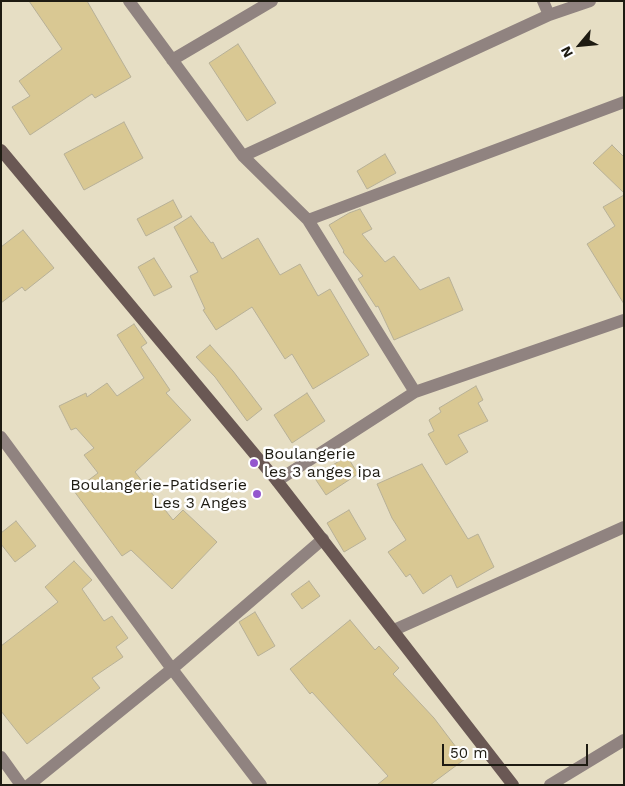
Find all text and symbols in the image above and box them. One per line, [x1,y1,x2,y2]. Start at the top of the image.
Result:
north arrow [555,20,605,70]
text: N [557,44,576,60]
place label: Boulangerie les 3 anges ipa [264,444,381,482]
marker: Boulangerie les 3 anges ipa [248,457,260,469]
place label: Boulangerie-Patidserie Les 3 Anges [70,475,247,513]
marker: Boulangerie-Patidserie Les 3 Anges [251,488,263,500]
scale bar [445,734,591,766]
text: 50 m [450,744,487,762]

